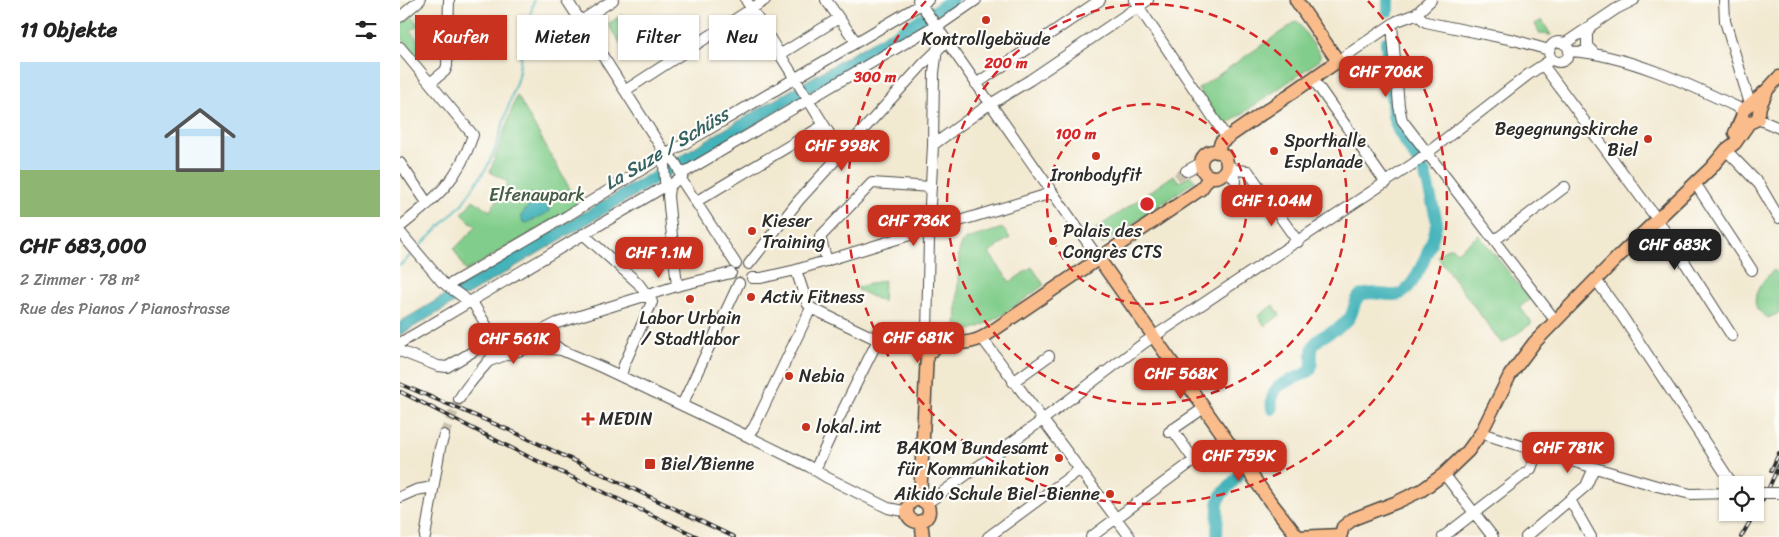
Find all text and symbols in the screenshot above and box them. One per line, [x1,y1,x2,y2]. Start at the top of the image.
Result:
text: 11 Objekte [20,11,117,49]
marker: Kontrollgebäude [980,14,992,26]
chip: Kaufen [415,15,507,60]
chip: Mieten [517,15,608,60]
chip: Filter [618,15,699,60]
chip: Neu [709,15,776,60]
icon: filters [352,16,380,44]
place label: Kontrollgebäude [921,23,1051,55]
text: 200 m [983,50,1028,76]
pin: CHF 706K [1334,56,1438,98]
text: CHF 706K [1350,57,1422,86]
text: 300 m [853,64,897,90]
icon: home [155,95,245,185]
water label: La Suze / Schüss [597,97,737,199]
place label: Begegnungskirche Biel [1495,113,1639,166]
text: 100 m [1056,121,1097,147]
place label: Sporthalle Esplanade [1284,125,1366,178]
pin: CHF 998K [790,130,894,172]
text: CHF 998K [805,131,879,160]
marker: Begegnungskirche Biel [1642,133,1654,145]
marker: Sporthalle Esplanade [1268,145,1280,157]
marker: Ironbodyfit [1090,150,1102,162]
place label: Ironbodyfit [1049,159,1142,191]
park label: Elfenaupark [489,179,585,211]
pin: CHF 1.04M [1215,184,1329,227]
text: CHF 1.04M [1232,186,1312,215]
centre of rings [1138,195,1156,213]
pin: CHF 736K [862,204,966,247]
place label: Kieser Training [762,205,825,258]
text: CHF 736K [879,206,949,235]
place label: Palais des Congrès CTS [1063,215,1163,268]
marker: Kieser Training [746,225,758,237]
text: CHF 683,000 [20,227,146,265]
pin: CHF 683K [1623,228,1727,271]
text: CHF 683K [1639,230,1711,259]
marker: Palais des Congrès CTS [1047,235,1059,247]
pin: CHF 1.1M [607,236,711,279]
text: CHF 1.1M [626,238,692,267]
text: 2 Zimmer · 78 m² [20,265,140,294]
place label: Activ Fitness [760,281,865,313]
marker: Activ Fitness [745,291,757,303]
marker: Labor Urbain / Stadtlabor [684,293,696,305]
text: Rue des Pianos / Pianostrasse [20,294,230,323]
place label: Labor Urbain / Stadtlabor [639,302,741,355]
pin: CHF 561K [462,322,566,365]
pin: CHF 681K [866,322,970,364]
text: CHF 681K [883,323,953,352]
text: CHF 561K [479,324,549,353]
pin: CHF 568K [1129,358,1233,400]
text: CHF 568K [1145,359,1217,388]
place label: Nebia [799,360,845,392]
marker: Nebia [783,370,795,382]
place label: MEDIN [599,403,653,435]
place label: lokal.int [816,411,882,443]
marker: MEDIN [581,412,595,426]
marker: lokal.int [800,421,812,433]
place label: BAKOM Bundesamt für Kommunikation [896,432,1049,485]
pin: CHF 781K [1516,432,1620,474]
text: CHF 781K [1533,433,1603,462]
pin: CHF 759K [1187,440,1291,482]
text: CHF 759K [1203,441,1275,470]
place label: Biel/Bienne [661,448,755,480]
marker: BAKOM Bundesamt für Kommunikation [1053,452,1065,464]
marker: Biel/Bienne [643,457,657,471]
map controls [1719,476,1764,521]
button: locate [1719,476,1764,521]
place label: Aikido Schule Biel-Bienne [893,478,1100,510]
marker: Aikido Schule Biel-Bienne [1104,488,1116,500]

